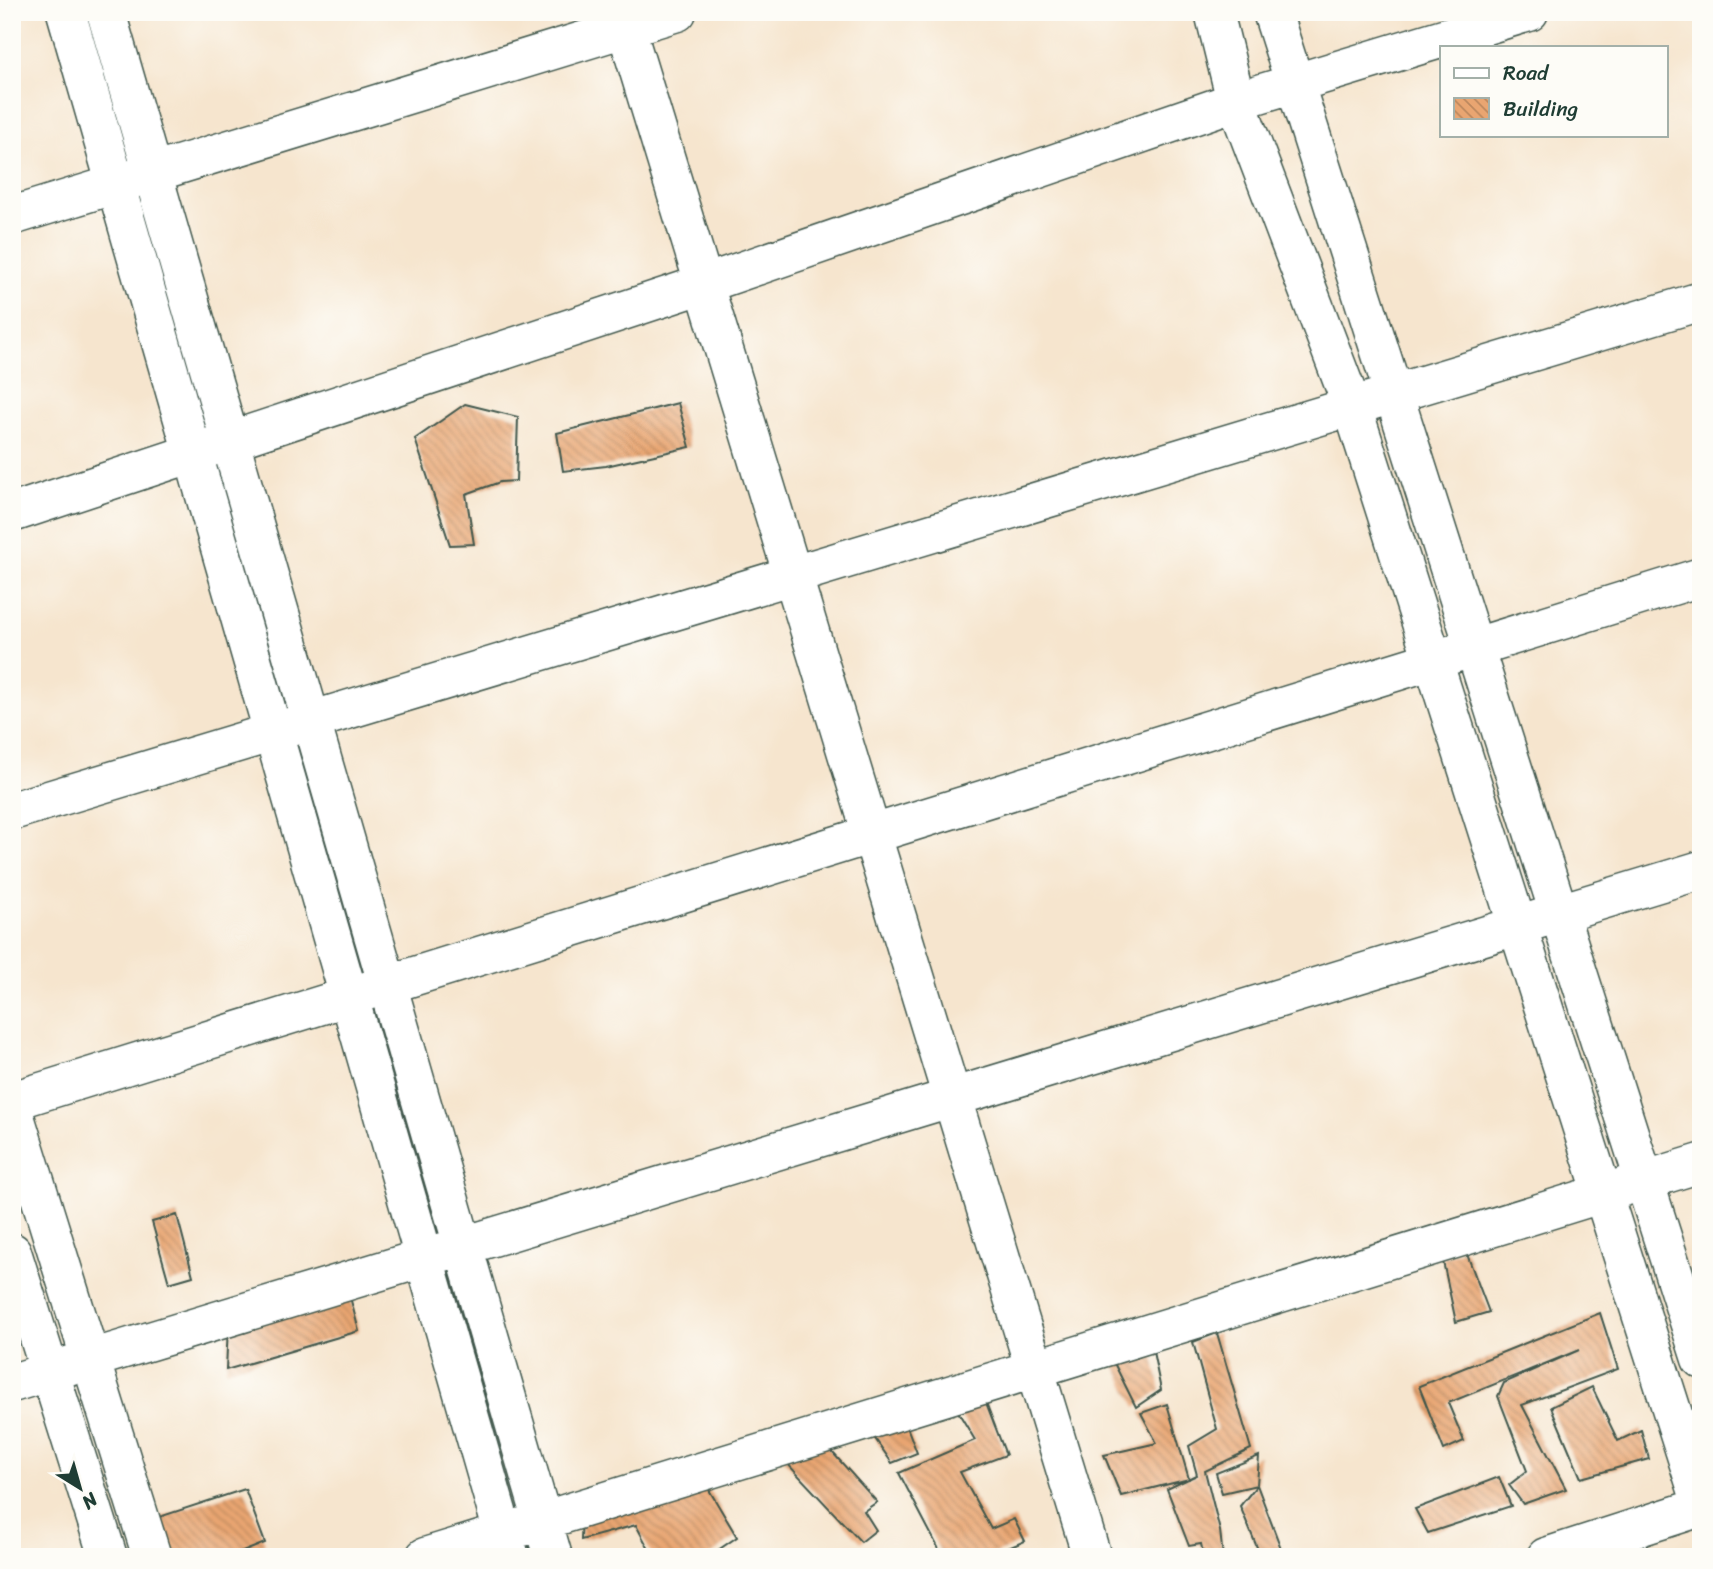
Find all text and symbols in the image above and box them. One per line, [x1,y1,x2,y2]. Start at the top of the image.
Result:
legend [1440,46,1668,136]
text: Road [1503,54,1550,92]
text: Building [1503,90,1579,128]
north arrow [46,1454,116,1524]
text: N [74,1483,106,1519]

